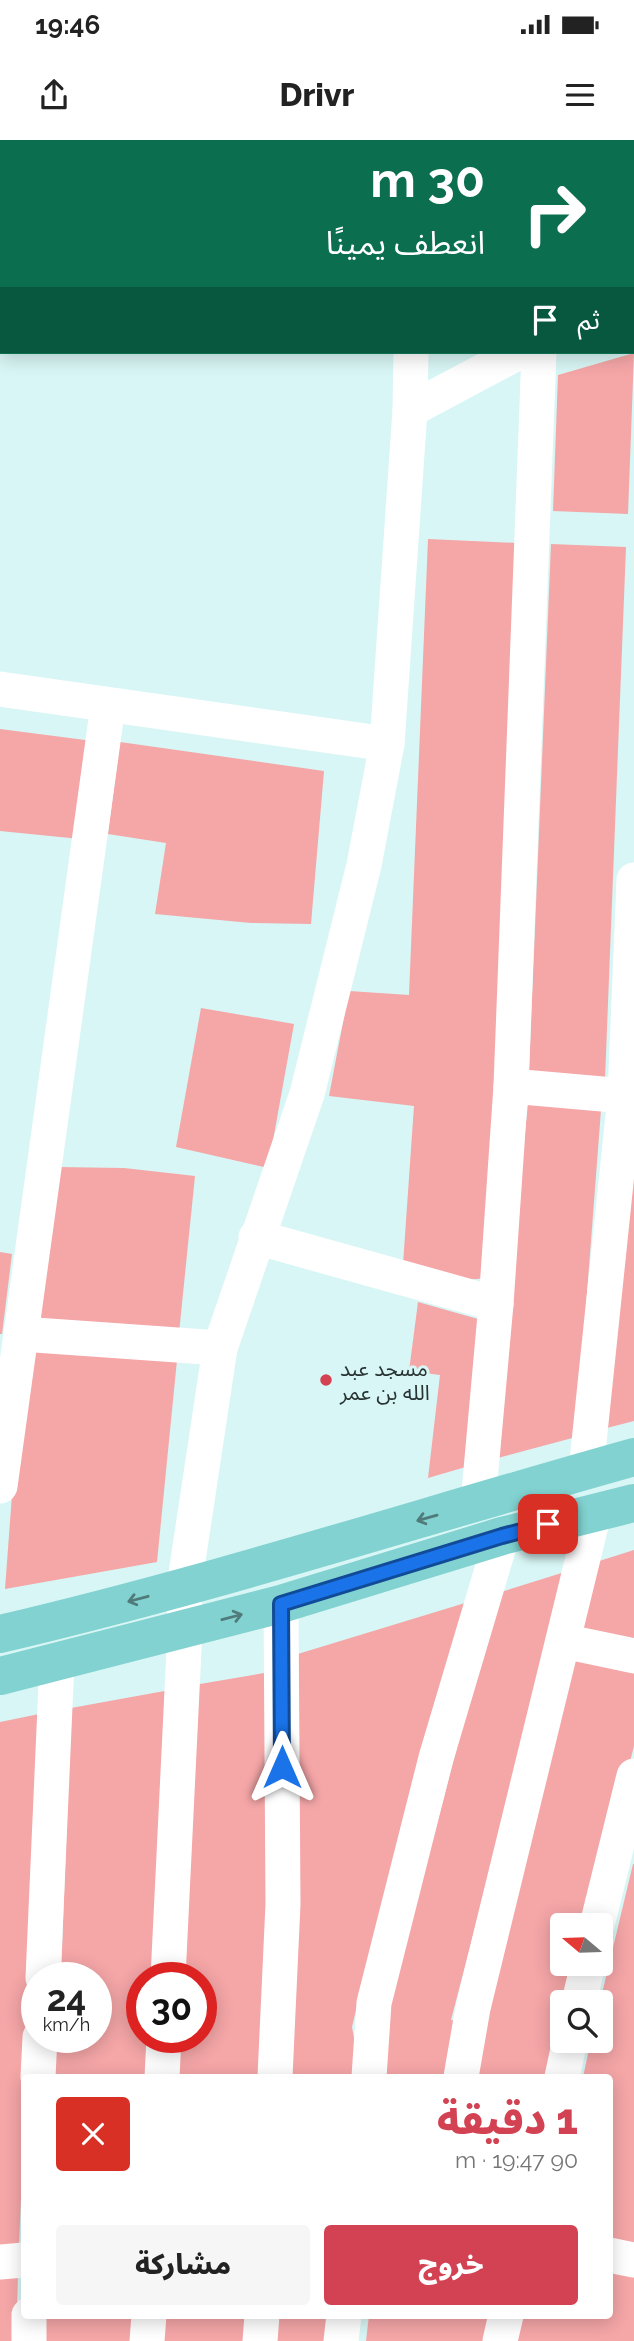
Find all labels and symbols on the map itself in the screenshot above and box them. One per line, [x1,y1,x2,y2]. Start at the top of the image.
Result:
place label: مسجد عبد الله بن عمر [339,1356,430,1405]
marker: مسجد عبد الله بن عمر [318,1372,334,1388]
pin [518,1494,578,1554]
one-way arrow [417,1512,439,1525]
one-way arrow [127,1593,150,1606]
one-way arrow [221,1609,243,1622]
position arrow [245,1730,319,1804]
north arrow [550,1913,612,1976]
speed limit sign: 30 [126,1962,217,2053]

